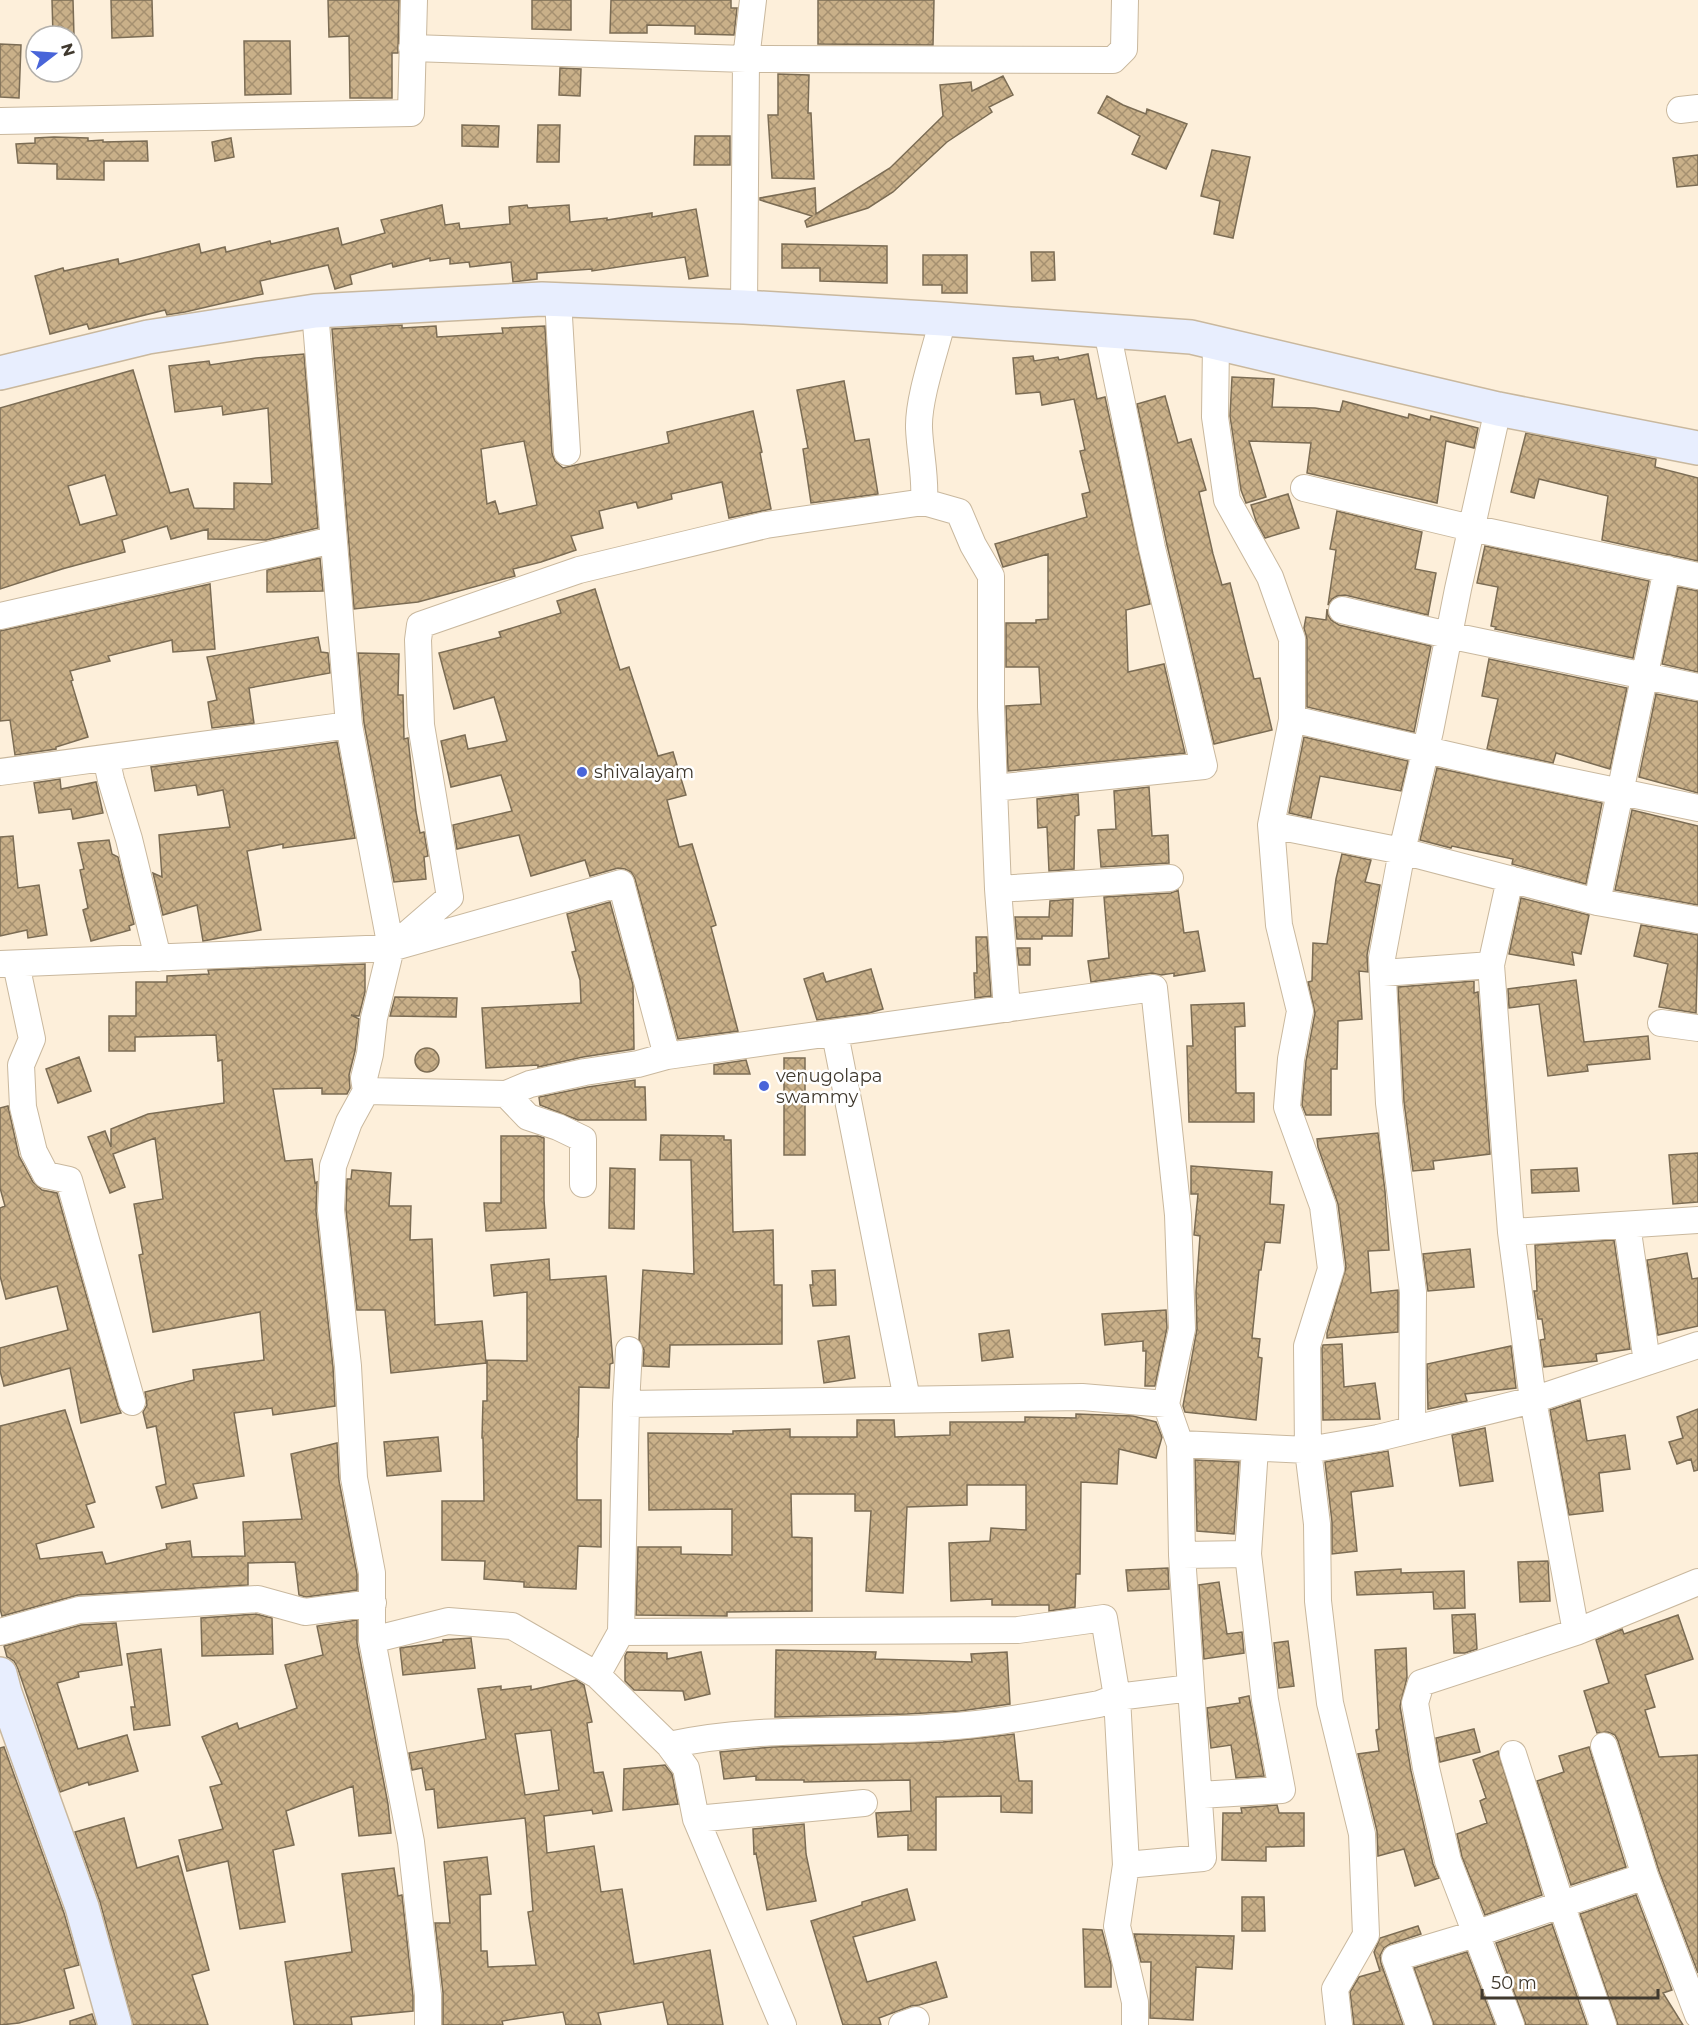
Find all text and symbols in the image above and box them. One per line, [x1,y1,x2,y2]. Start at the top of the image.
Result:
north arrow [24,24,84,84]
text: N [57,41,79,59]
place label: shivalayam [594,761,694,783]
marker: shivalayam [575,765,589,779]
place label: venugolapa swammy [776,1065,882,1108]
marker: venugolapa swammy [757,1079,771,1093]
scale bar [1482,1962,1658,2000]
text: 50 m [1491,1972,1537,1994]

